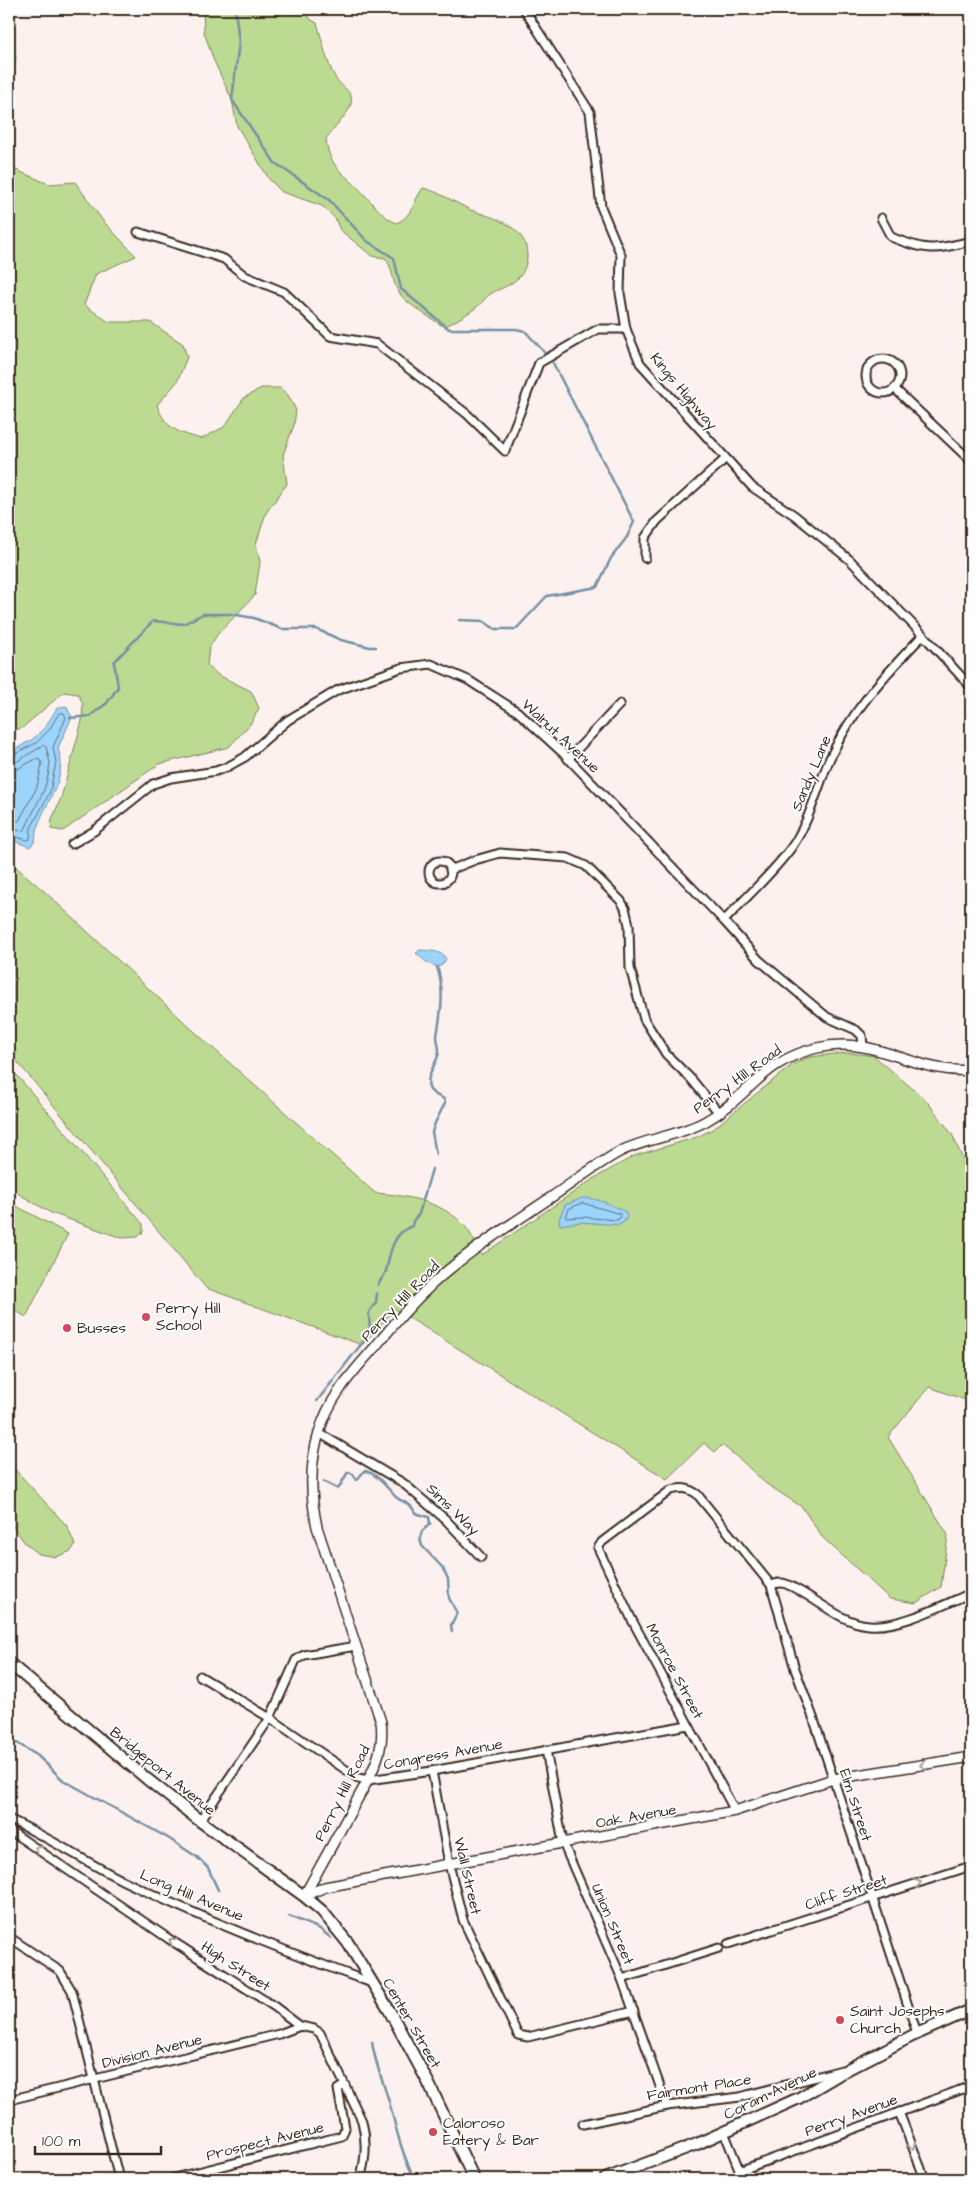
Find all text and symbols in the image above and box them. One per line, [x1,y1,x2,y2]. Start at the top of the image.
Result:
street label: Kings Highway [644,348,722,435]
street label: Walnut Avenue [517,695,604,778]
street label: Sandy Lane [786,732,838,815]
street label: Perry Hill Road [689,1040,787,1120]
street label: Perry Hill Road [356,1256,445,1347]
place label: Perry Hill School [156,1298,221,1336]
marker: Perry Hill School [140,1311,152,1323]
place label: Busses [77,1318,126,1339]
marker: Busses [61,1322,73,1334]
street label: Sims Way [421,1479,484,1541]
street label: Monroe Street [641,1620,709,1723]
street label: Bridgeport Avenue [105,1722,220,1821]
street label: Congress Avenue [382,1734,504,1776]
street label: Perry Hill Road [309,1741,377,1845]
one-way arrow [919,1759,927,1769]
street label: Elm Street [834,1766,877,1844]
street label: Oak Avenue [594,1799,678,1834]
street label: Wall Street [448,1835,487,1917]
one-way arrow [34,1846,44,1855]
street label: Long Hill Avenue [136,1864,247,1928]
street label: Cliff Street [802,1869,890,1916]
one-way arrow [913,1879,921,1889]
street label: Union Street [586,1880,639,1968]
street label: High Street [196,1936,274,1998]
one-way arrow [169,1938,178,1947]
street label: Center Street [377,1974,446,2072]
place label: Saint Josephs Church [850,2001,945,2039]
marker: Saint Josephs Church [834,2014,846,2026]
street label: Division Avenue [100,2029,204,2074]
street label: Coram Avenue [720,2062,820,2125]
street label: Fairmont Place [645,2069,753,2106]
street label: Perry Avenue [802,2089,901,2143]
place label: Caloroso Eatery & Bar [443,2113,539,2152]
street label: Prospect Avenue [204,2117,326,2166]
scale bar [35,2123,161,2155]
marker: Caloroso Eatery & Bar [427,2126,439,2138]
text: 100 m [42,2131,81,2152]
one-way arrow [906,2141,916,2150]

